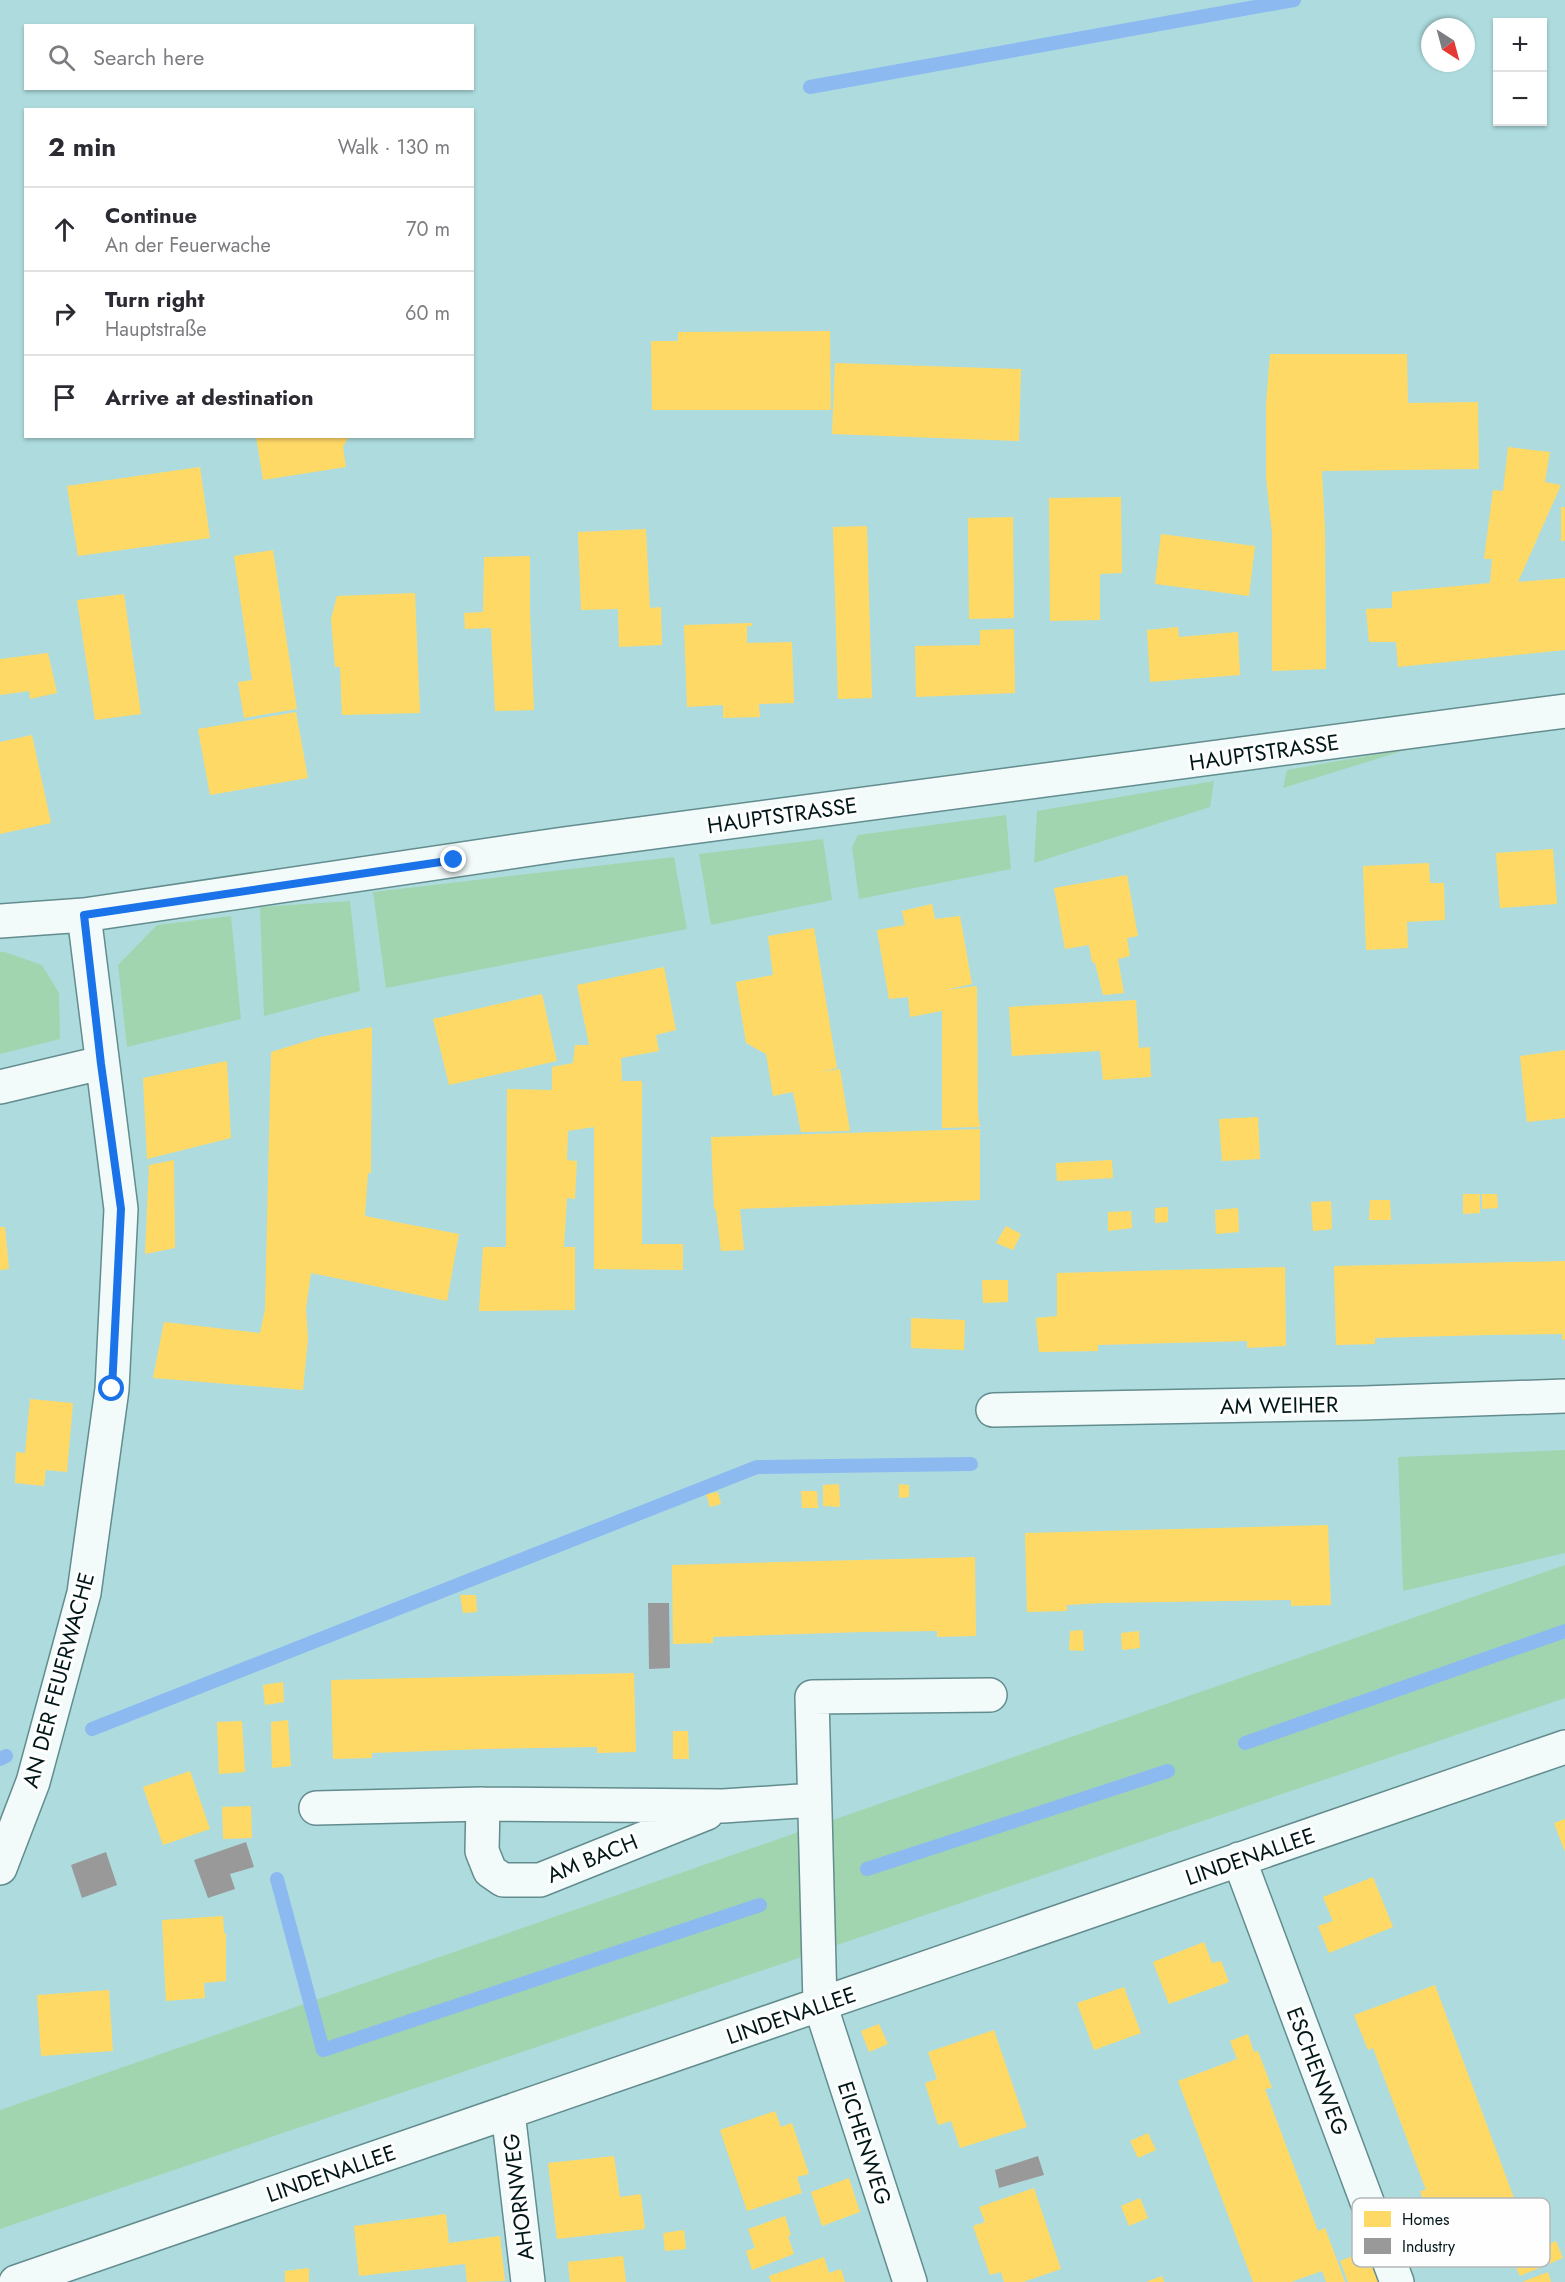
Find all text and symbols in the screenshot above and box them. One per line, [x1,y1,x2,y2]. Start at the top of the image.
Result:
north arrow [1421,18,1475,72]
map controls [1493,18,1547,126]
button: + [1493,18,1547,72]
search box [24,24,474,90]
icon: search [45,41,78,74]
text: Search here [93,41,204,73]
button: − [1493,72,1547,126]
text: 2 min [48,128,116,166]
text: Walk · 130 m [338,133,450,162]
text: Continue [105,199,197,231]
icon: ahead [48,213,81,246]
text: 70 m [406,215,450,244]
text: An der Feuerwache [105,231,271,260]
text: Turn right [105,283,205,315]
icon: right [48,297,81,330]
text: 60 m [405,299,450,328]
text: Hauptstraße [105,315,207,344]
icon: arrive [48,381,81,414]
text: Arrive at destination [105,381,314,413]
street label: HAUPTSTRASSE [1187,726,1341,778]
street label: HAUPTSTRASSE [705,789,859,841]
route end [440,846,466,872]
route start [98,1375,124,1401]
street label: AM WEIHER [1220,1388,1339,1422]
street label: AN DER FEUERWACHE [14,1569,102,1791]
street label: LINDENALLEE [1181,1819,1319,1893]
street label: AM BACH [542,1825,642,1891]
street label: LINDENALLEE [722,1978,860,2052]
street label: ESCHENWEG [1279,2002,1357,2140]
street label: EICHENWEG [830,2077,900,2209]
street label: AHORNWEG [494,2132,542,2262]
street label: LINDENALLEE [262,2136,400,2210]
legend [1352,2198,1550,2267]
text: Homes [1402,2208,1449,2231]
text: Industry [1402,2235,1456,2258]

